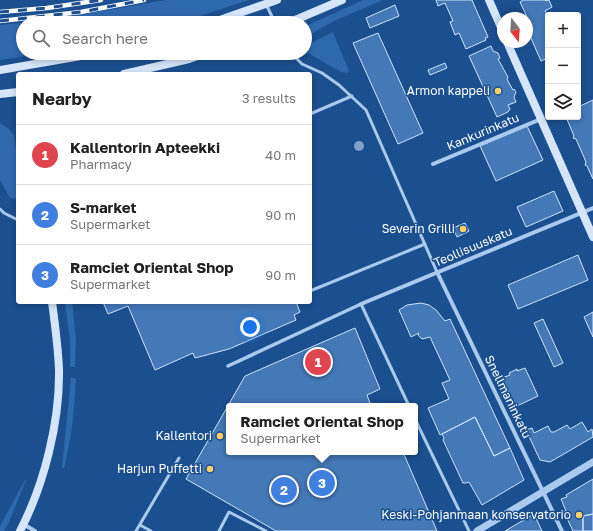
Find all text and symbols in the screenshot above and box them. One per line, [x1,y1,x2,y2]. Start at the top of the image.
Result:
north arrow [497,12,533,48]
map controls [545,12,581,120]
button: + [545,12,581,48]
search box [16,16,312,60]
icon: search [30,27,52,49]
text: Search here [62,29,148,47]
button: − [545,48,581,84]
place label: Armon kappeli [407,83,490,98]
button: layers [545,84,581,120]
marker: Armon kappeli [493,86,503,96]
text: Nearby [32,88,92,109]
text: 3 results [242,90,296,106]
street label: Kankurinkatu [444,110,521,153]
text: Kallentorin Apteekki [70,138,220,156]
text: 1 [42,147,48,163]
text: 40 m [265,147,296,163]
text: Pharmacy [70,156,132,172]
text: S-market [70,198,137,216]
text: 2 [41,207,49,223]
text: 90 m [265,207,296,223]
text: Supermarket [70,216,151,232]
place label: Severin Grilli [382,221,455,236]
street label: Teollisuuskatu [431,223,514,270]
marker: Severin Grilli [458,224,468,234]
text: Ramciet Oriental Shop [70,258,234,276]
text: 3 [41,267,49,283]
text: 90 m [265,267,296,283]
text: Supermarket [70,276,151,292]
your location [240,317,260,337]
pin: 1 [305,347,331,377]
street label: Snellmaninkatu [482,353,535,441]
popup [226,403,418,455]
text: Ramciet Oriental Shop [240,412,404,430]
place label: Kallentori [155,428,212,443]
text: Supermarket [240,430,321,446]
marker: Kallentori [215,431,225,441]
place label: Harjun Puffetti [117,461,202,476]
marker: Harjun Puffetti [205,464,215,474]
pin: 3 [309,468,335,498]
pin: 2 [271,475,297,505]
place label: Keski-Pohjanmaan konservatorio [381,507,571,522]
marker: Keski-Pohjanmaan konservatorio [574,510,584,520]

